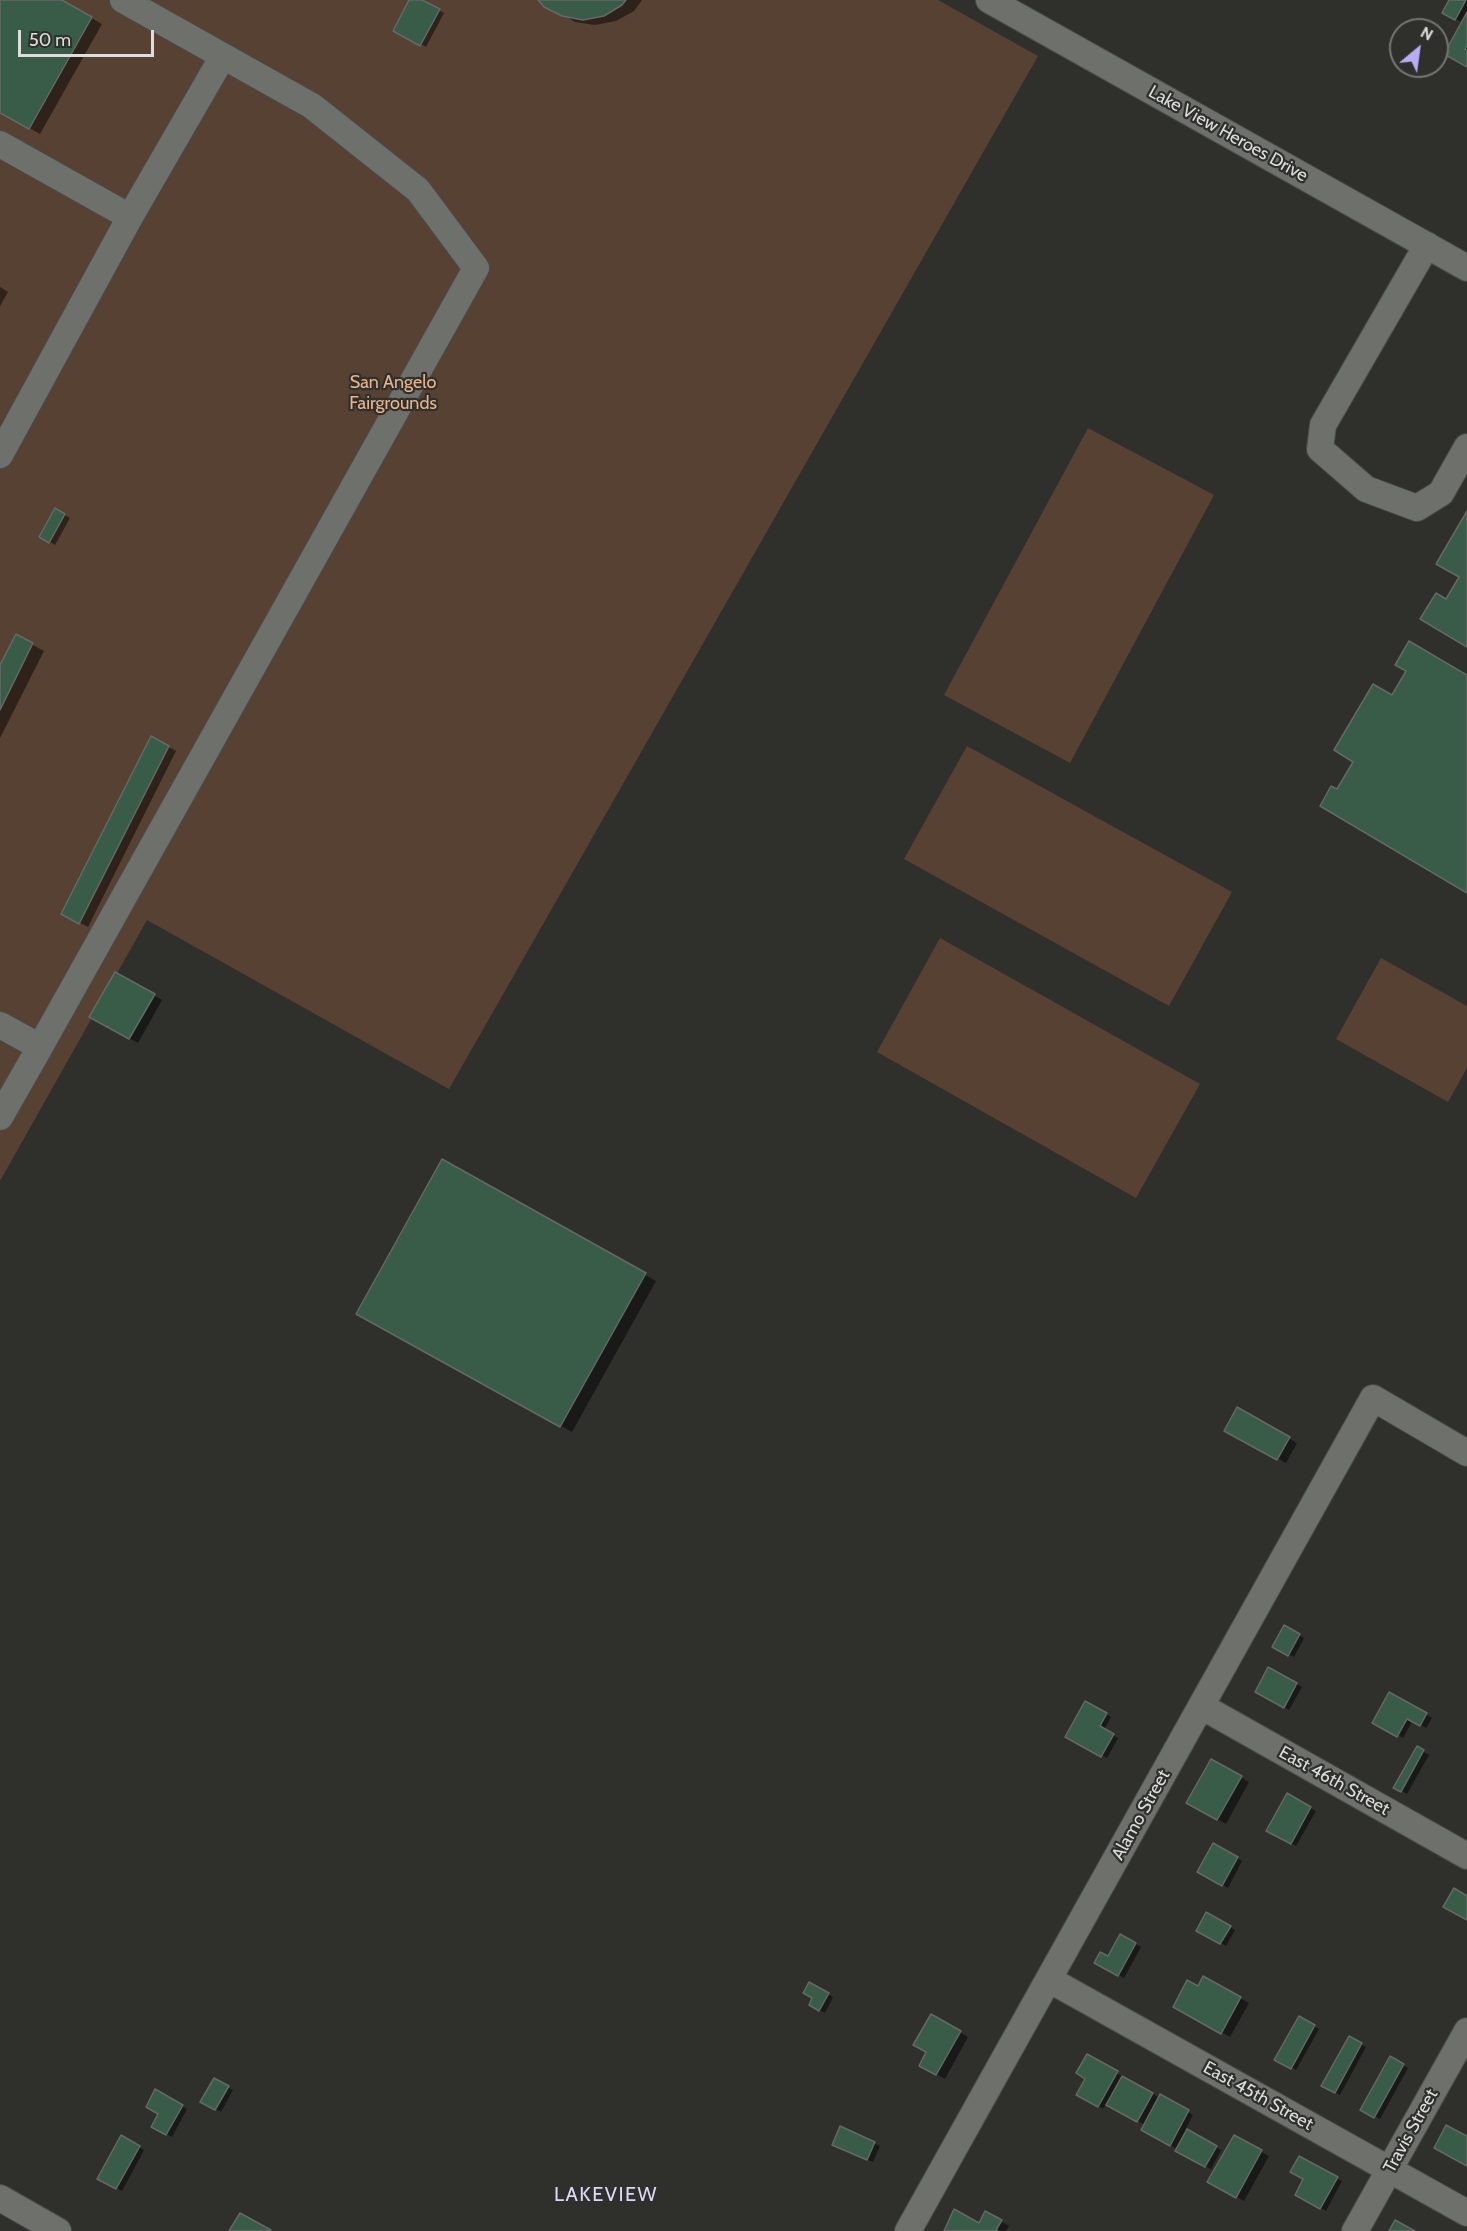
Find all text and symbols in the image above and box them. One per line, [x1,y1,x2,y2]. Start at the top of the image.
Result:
scale bar [21,18,158,56]
north arrow [1389,18,1449,78]
text: N [1417,23,1437,45]
text: 50 m [29,29,71,51]
street label: Lake View Heroes Drive [1145,81,1311,187]
park label: San Angelo Fairgrounds [349,372,437,415]
street label: East 46th Street [1275,1742,1393,1820]
street label: Alamo Street [1107,1766,1175,1864]
street label: East 45th Street [1199,2057,1317,2135]
street label: Travis Street [1379,2085,1443,2177]
district label: LAKEVIEW [554,2183,658,2207]

